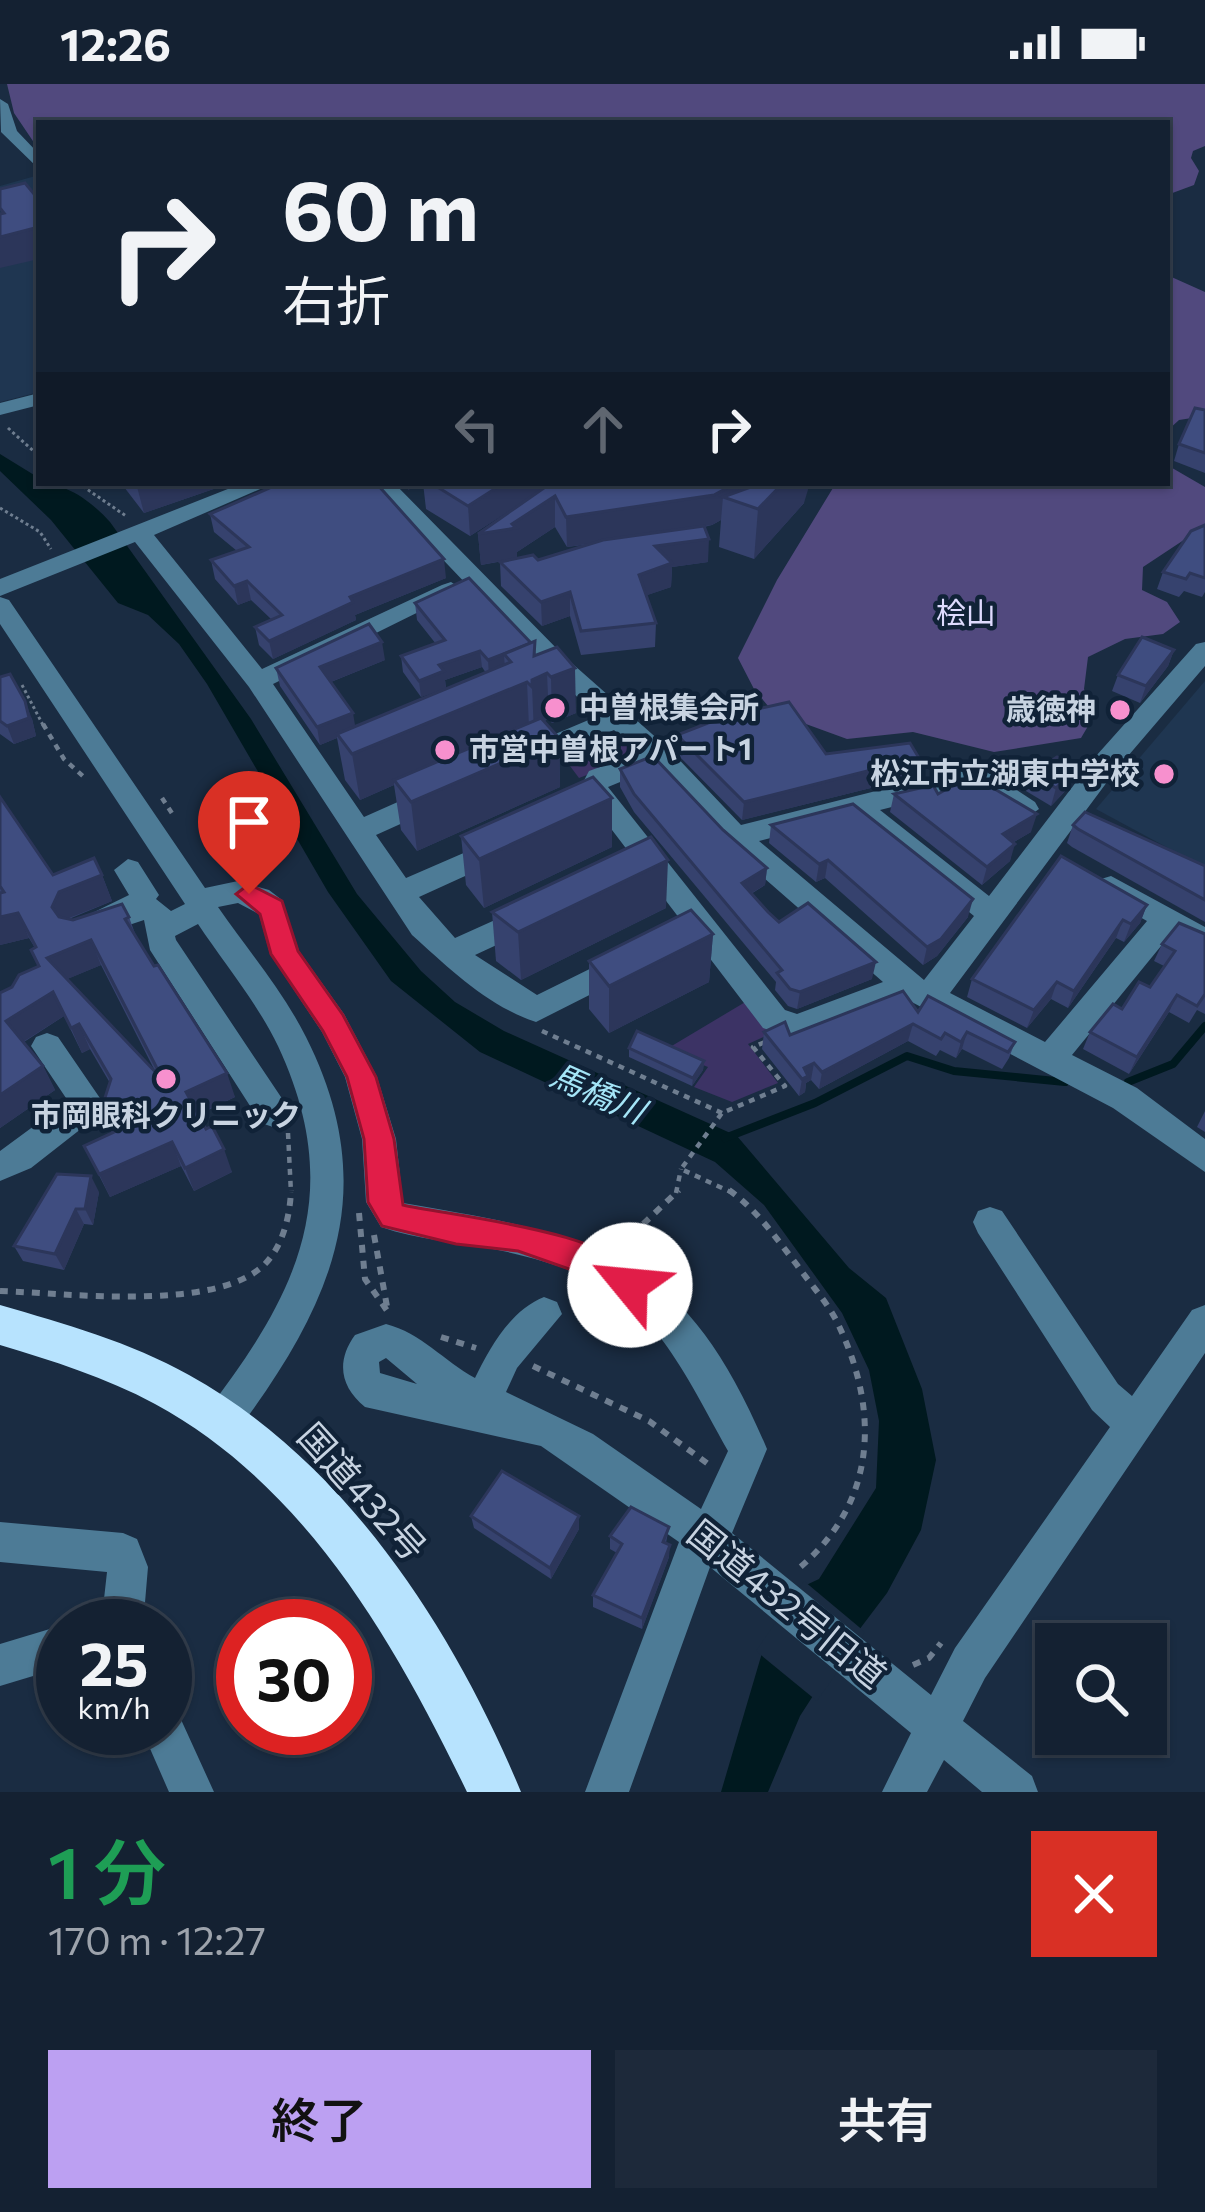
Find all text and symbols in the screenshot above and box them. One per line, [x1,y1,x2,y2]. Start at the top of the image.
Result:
text: 12:26 [60,15,171,70]
text: 60 m [282,156,479,258]
icon: right [84,168,240,324]
text: 右折 [282,266,390,332]
icon: left [444,396,510,462]
icon: ahead [570,396,636,462]
icon: right [696,396,762,462]
park label: 桧山 [936,593,996,630]
place label: 中曽根集会所 [579,687,759,724]
place label: 歳徳神 [1006,689,1096,726]
marker: 中曽根集会所 [542,695,568,721]
marker: 歳徳神 [1107,697,1133,723]
place label: 市営中曽根アパート1 [469,729,752,766]
marker: 市営中曽根アパート1 [432,737,458,763]
place label: 松江市立湖東中学校 [870,753,1140,790]
marker: 松江市立湖東中学校 [1151,761,1177,787]
pin [198,771,300,894]
icon: arrive [216,789,282,855]
water label: 馬橋川 [545,1053,655,1132]
marker: 市岡眼科クリニック [153,1066,179,1092]
place label: 市岡眼科クリニック [31,1095,301,1132]
position arrow [567,1222,693,1348]
street label: 国道432号 [290,1413,437,1569]
street label: 国道432号旧道 [680,1509,896,1696]
speed limit sign: 30 [216,1599,372,1755]
map controls [1035,1623,1167,1755]
button: search [1035,1623,1167,1755]
text: 25 [79,1625,149,1698]
text: km/h [78,1688,150,1725]
text: 1 分 [48,1826,166,1914]
button: close [1031,1831,1157,1957]
text: 170 m · 12:27 [48,1915,266,1963]
button: 終了 [48,2050,591,2188]
button: 共有 [615,2050,1157,2188]

